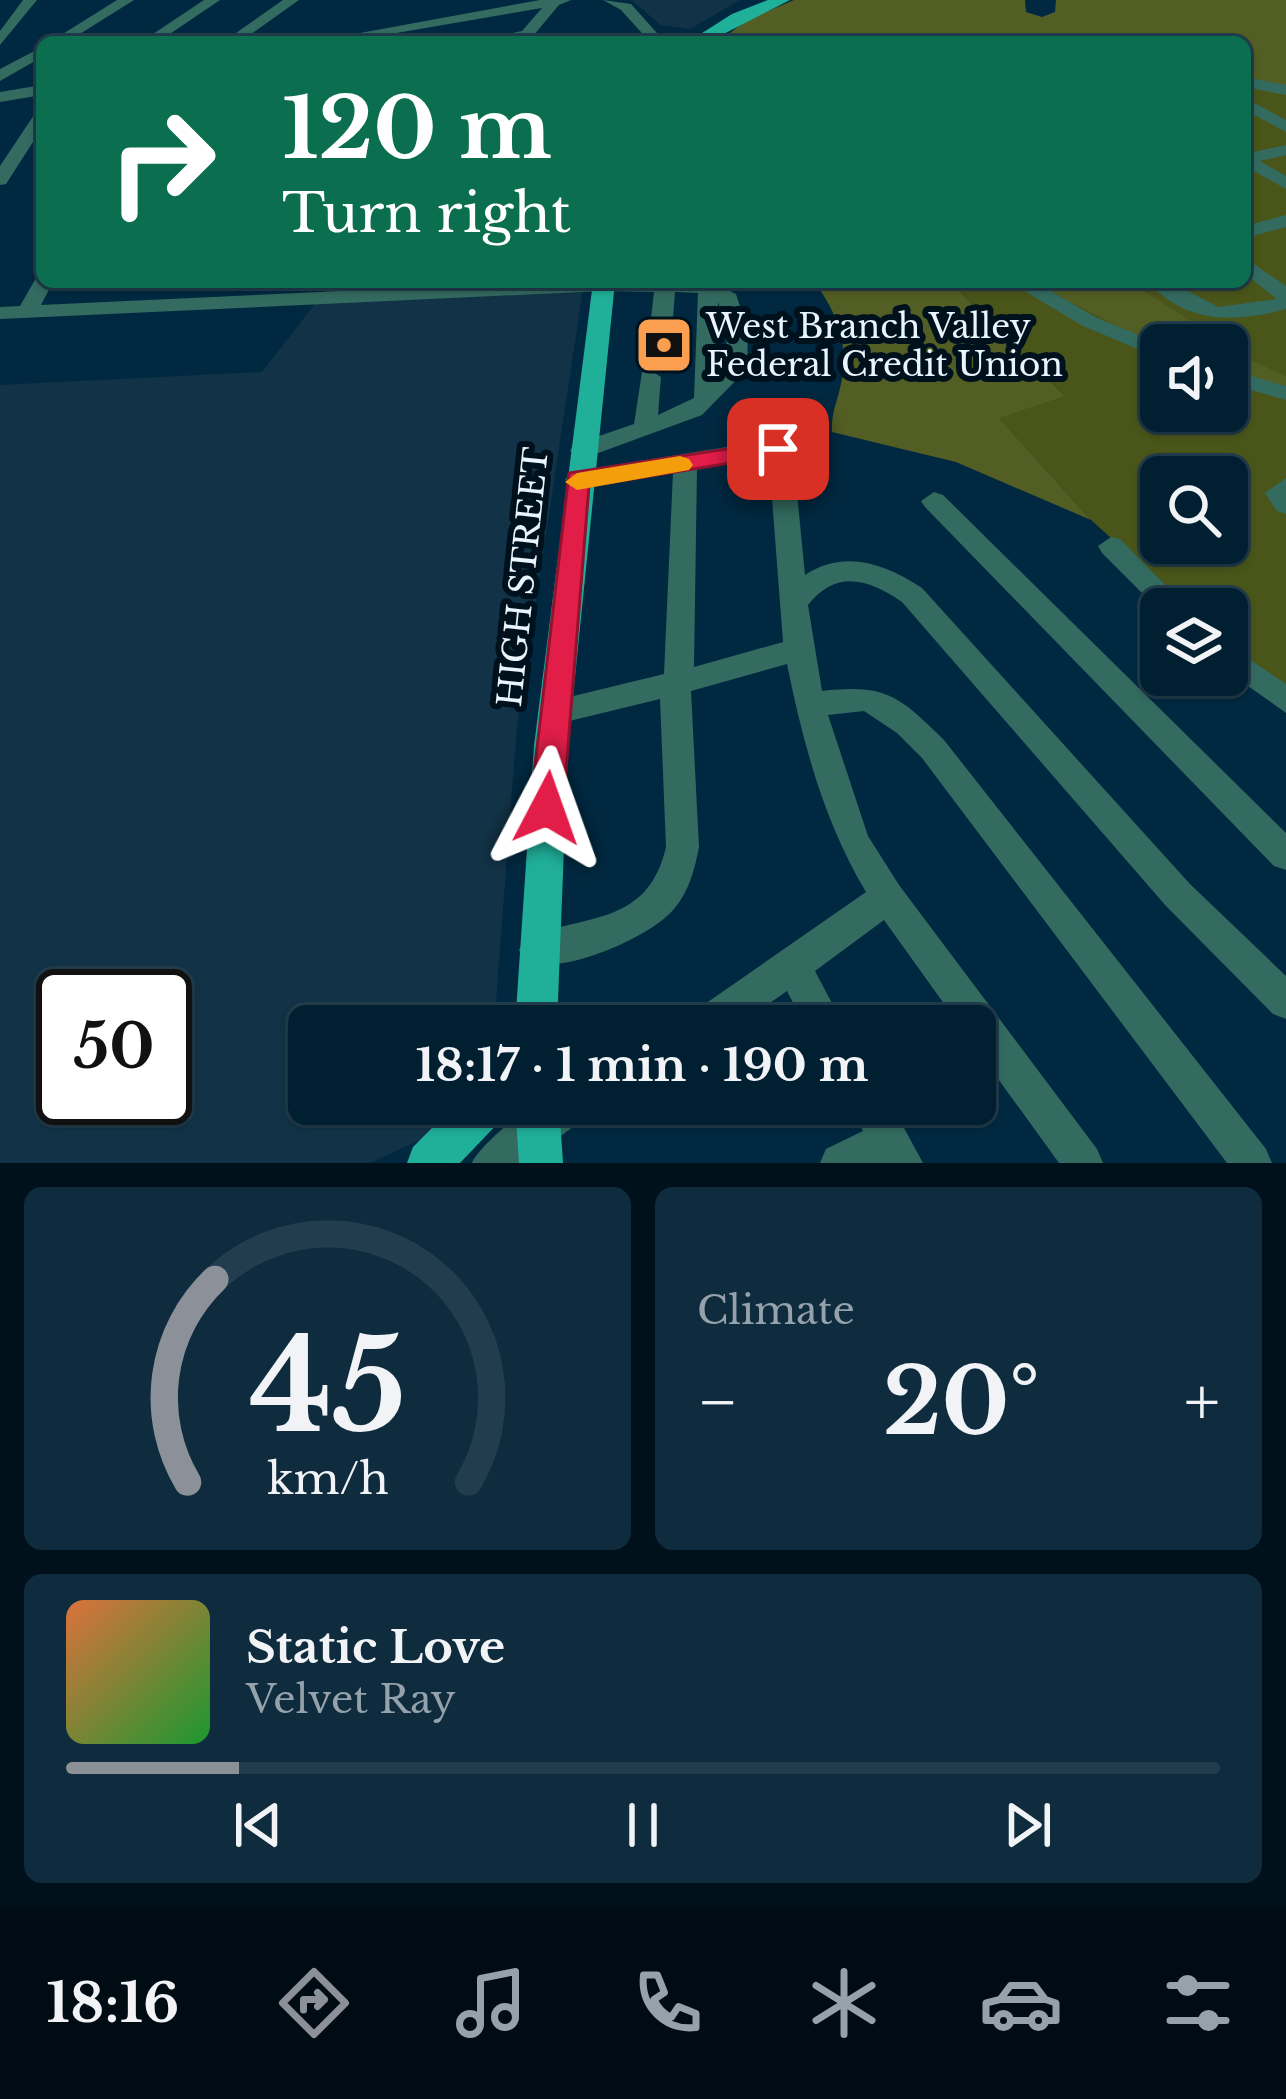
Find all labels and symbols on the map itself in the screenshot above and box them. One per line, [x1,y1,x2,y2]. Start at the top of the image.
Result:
place label: West Branch Valley Federal Credit Union [705,306,1063,385]
bank icon: West Branch Valley Federal Credit Union [633,314,695,376]
pin [727,398,829,500]
street label: HIGH STREET [489,445,557,709]
position arrow [484,745,610,871]
speed limit sign: 50 [36,969,192,1125]

